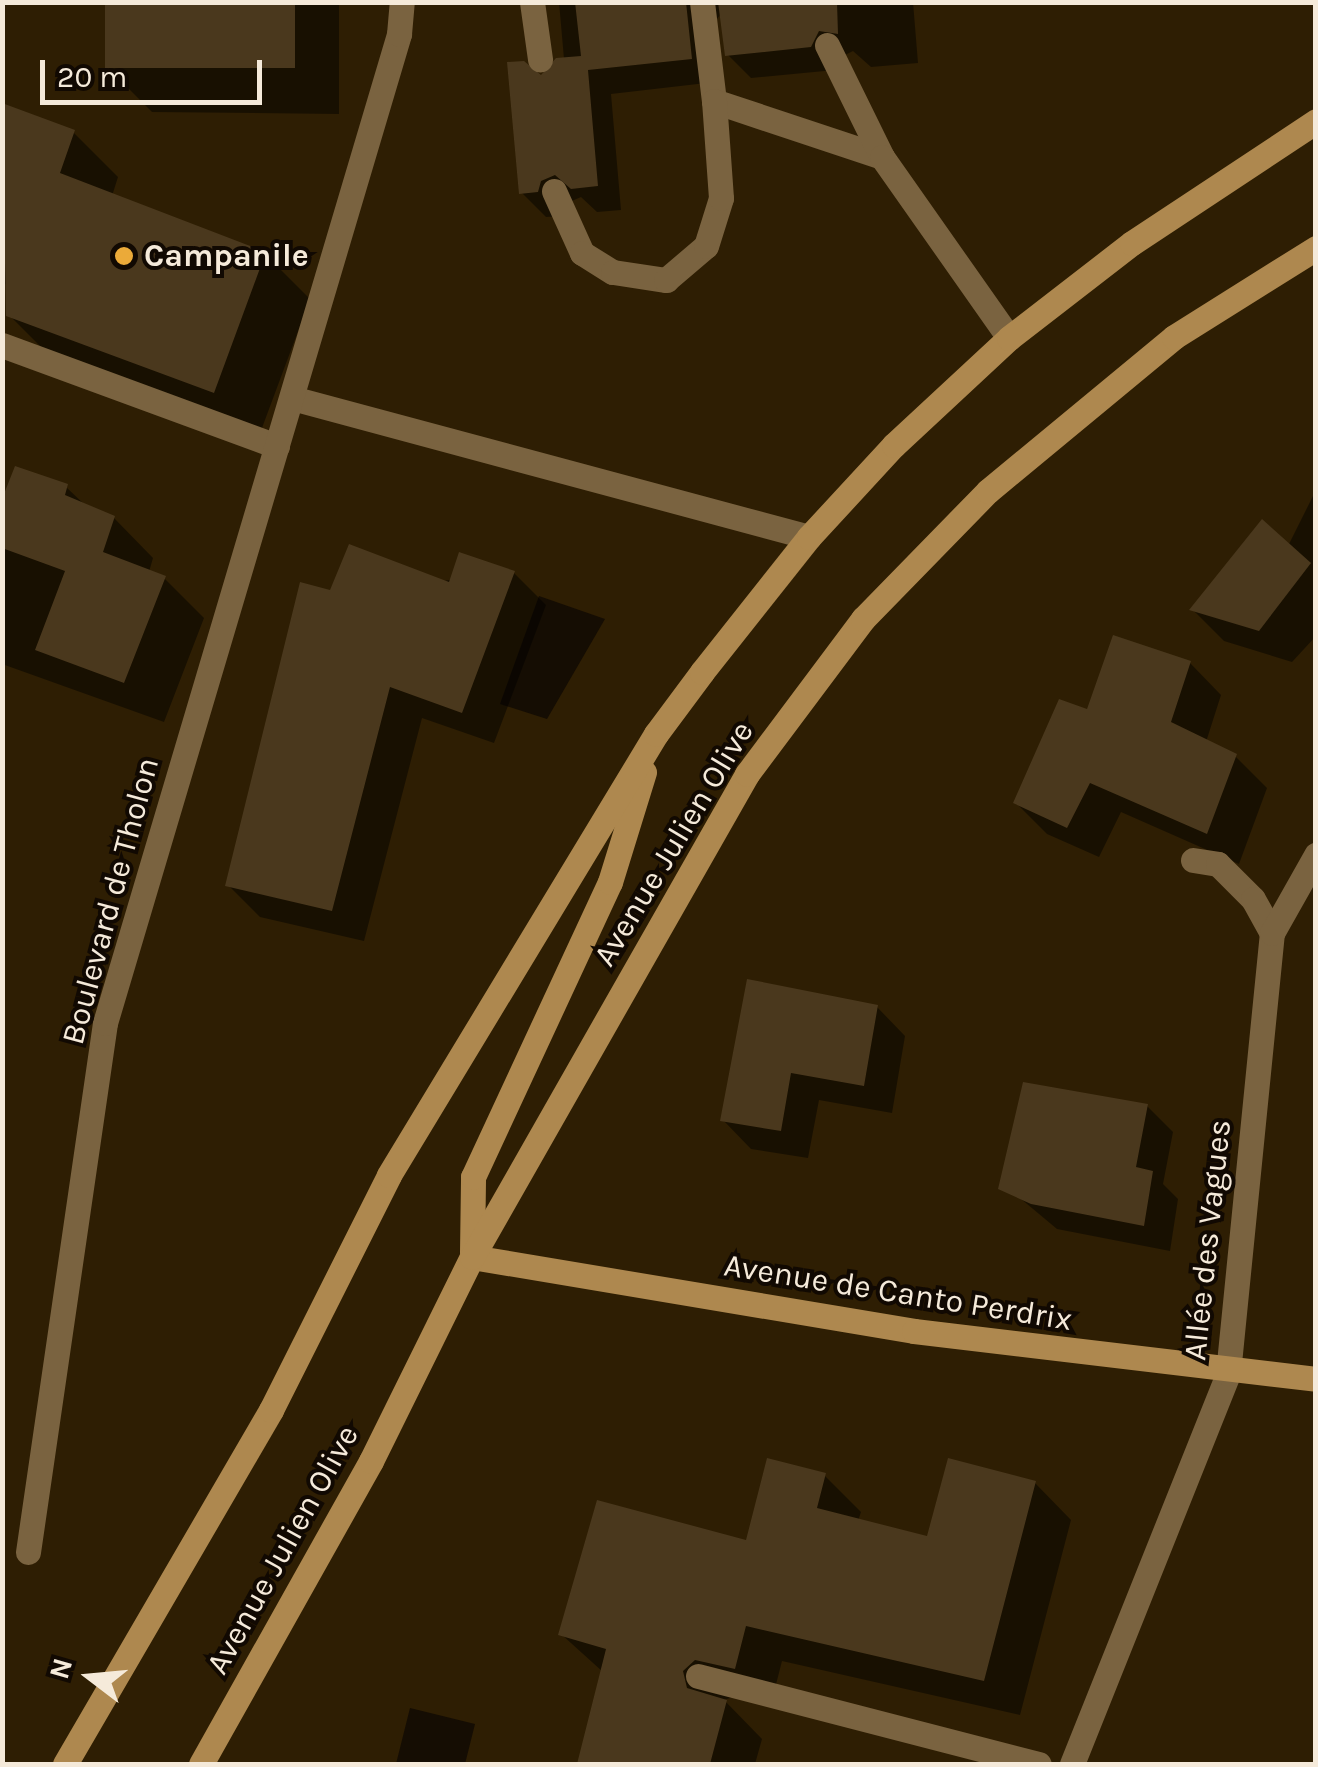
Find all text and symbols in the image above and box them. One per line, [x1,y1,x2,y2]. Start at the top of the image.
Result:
scale bar [45,40,268,102]
text: 20 m [57,59,127,95]
place label: Campanile [144,237,309,275]
marker: Campanile [113,245,135,267]
street label: Avenue Julien Olive [586,715,762,973]
street label: Boulevard de Tholon [54,753,168,1049]
street label: Allée des Vagues [1176,1118,1240,1362]
street label: Avenue de Canto Perdrix [721,1247,1075,1339]
street label: Avenue Julien Olive [199,1419,367,1681]
north arrow [40,1627,140,1727]
text: N [42,1654,79,1683]

